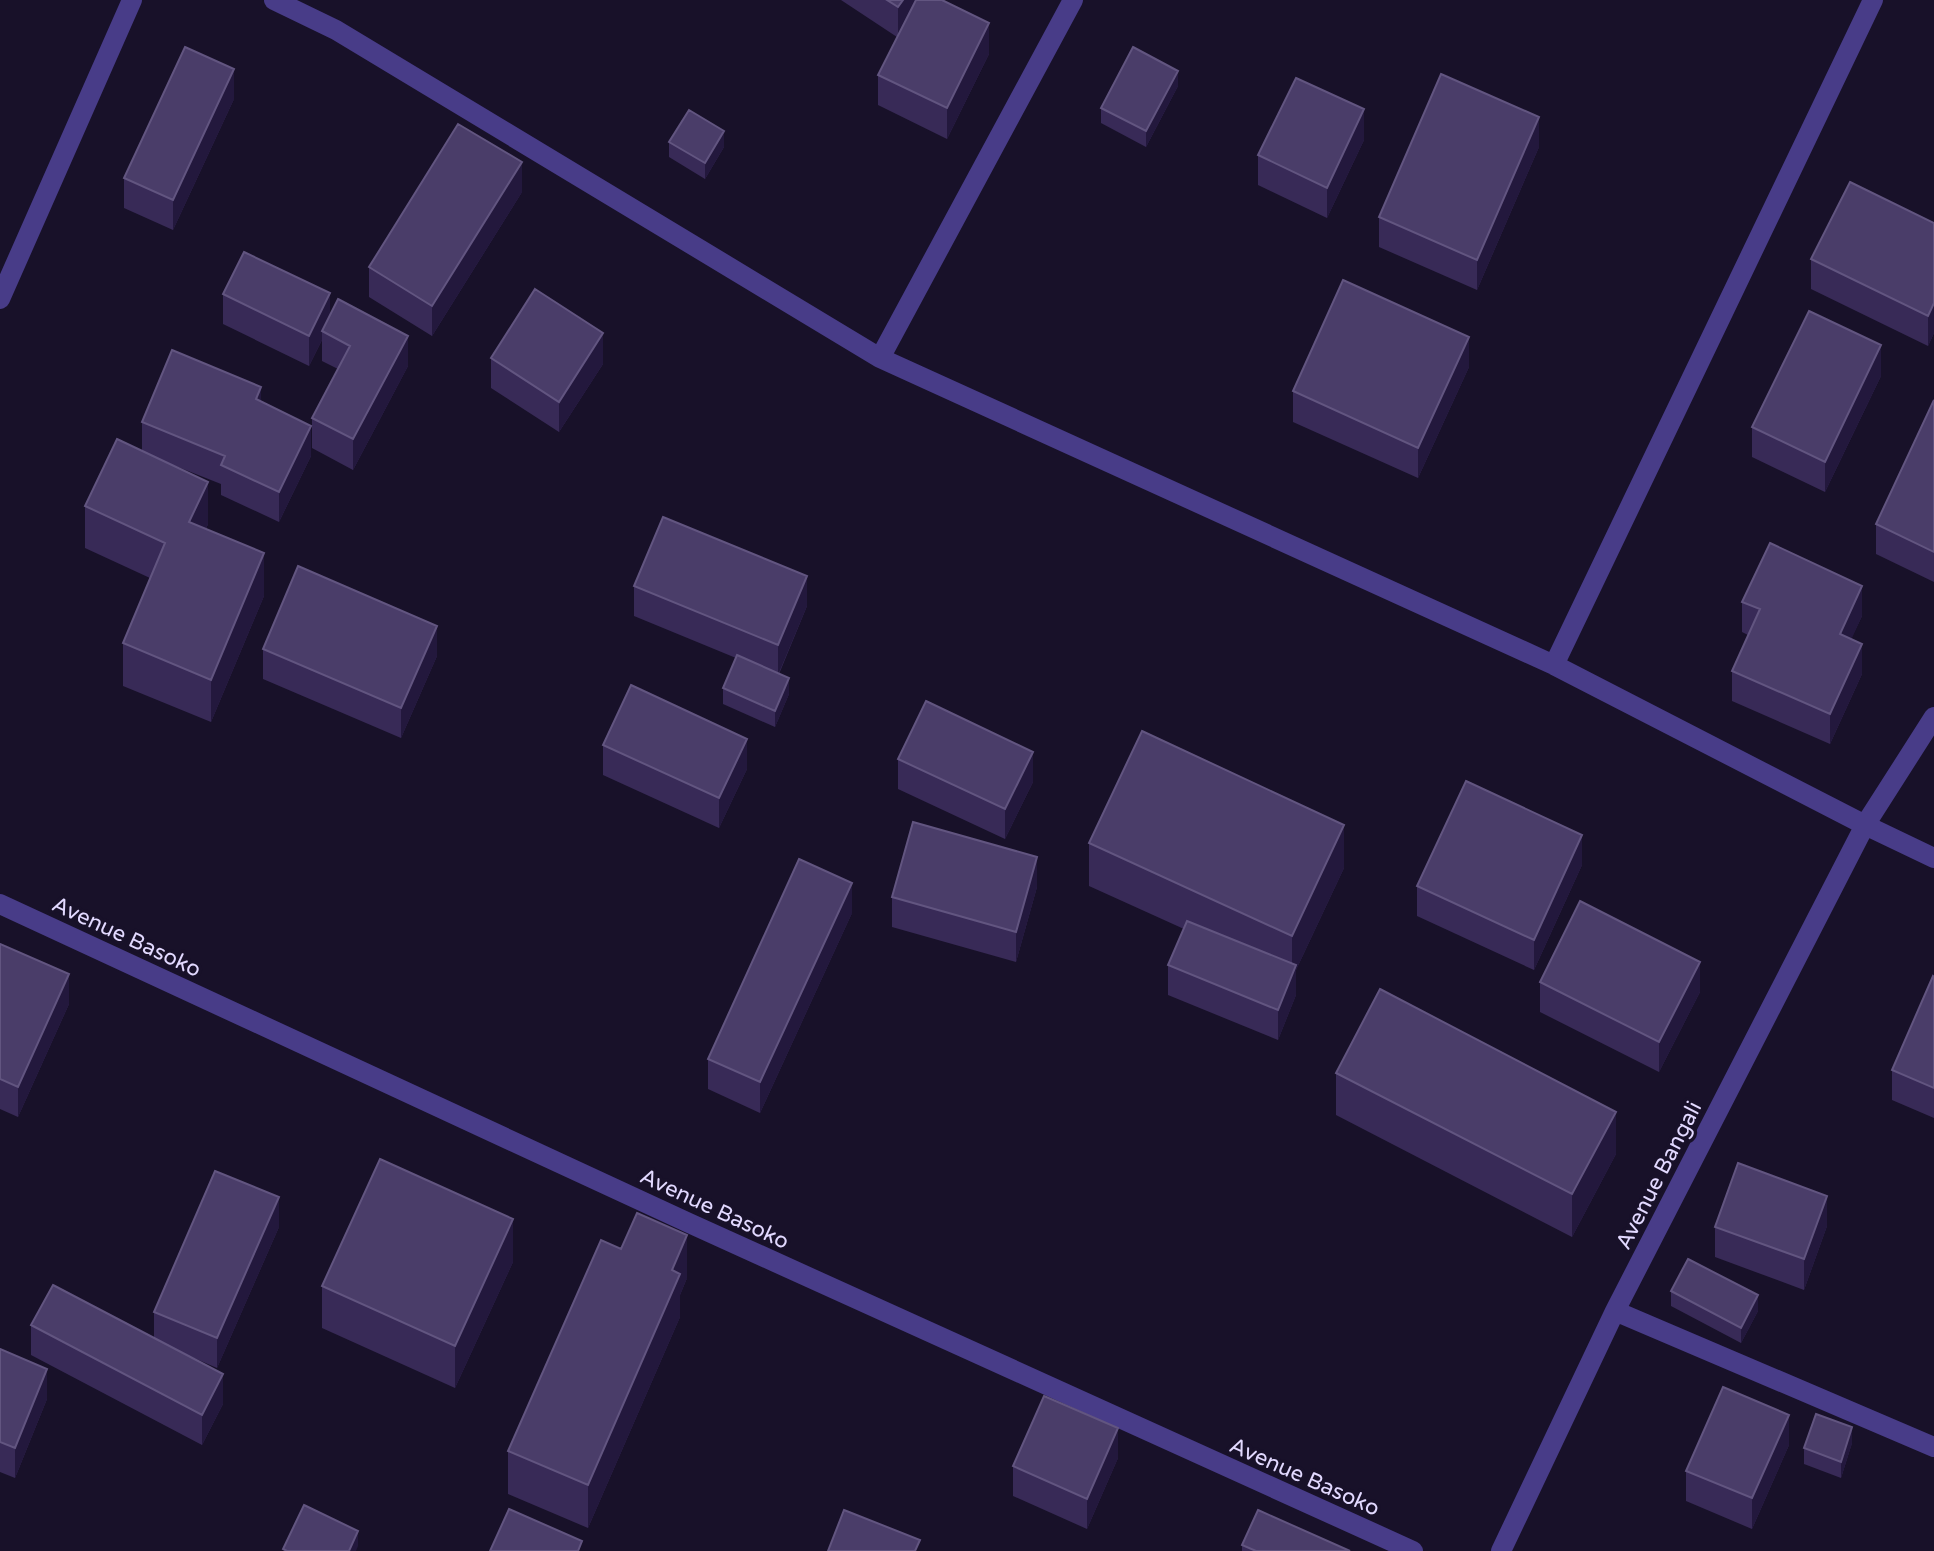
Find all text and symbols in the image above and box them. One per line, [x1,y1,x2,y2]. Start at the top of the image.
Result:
street label: Avenue Basoko [48,891,205,983]
street label: Avenue Bangali [1610,1097,1707,1254]
street label: Avenue Basoko [636,1163,793,1255]
street label: Avenue Basoko [1226,1432,1384,1522]

